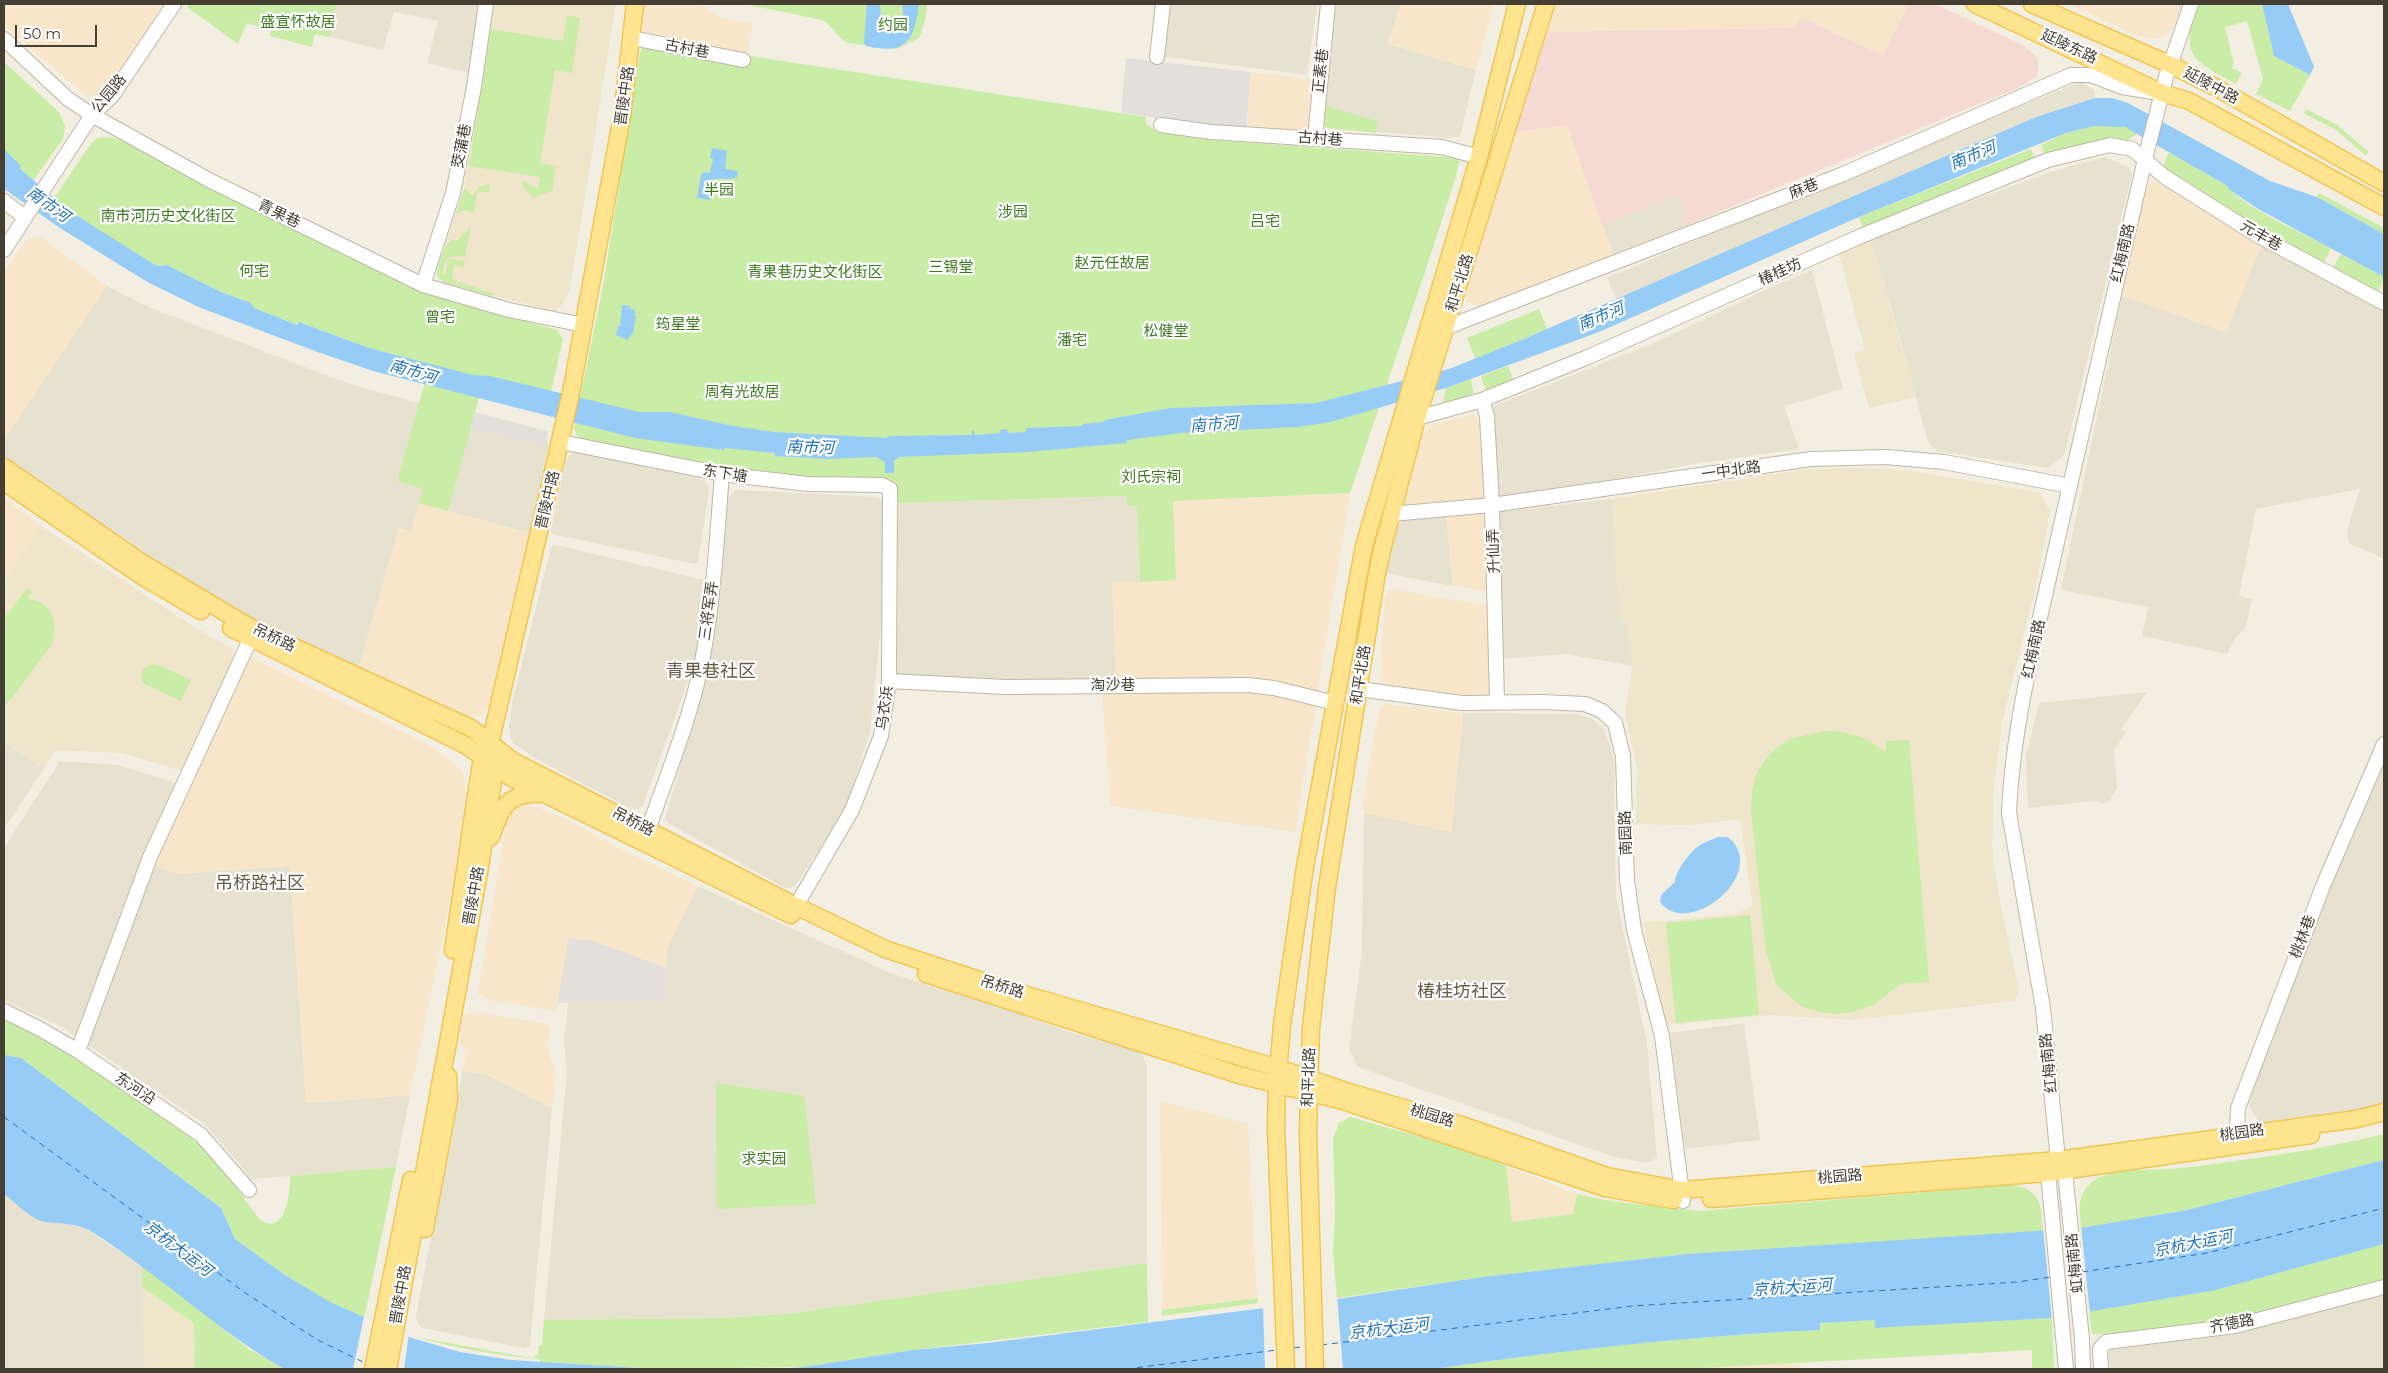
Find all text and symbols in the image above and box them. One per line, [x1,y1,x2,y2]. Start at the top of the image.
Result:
park label: 盛宣怀故居 [261,14,335,32]
scale bar [18,15,100,47]
park label: 约园 [878,17,908,35]
text: 50 m [23,24,61,43]
street label: 延陵东路 [2038,26,2100,68]
street label: 古村巷 [663,36,711,62]
street label: 正素巷 [1310,48,1332,94]
street label: 延陵中路 [2180,64,2242,108]
street label: 晋陵中路 [612,65,638,127]
street label: 公园路 [88,71,130,117]
street label: 茭蒲巷 [449,122,475,170]
street label: 古村巷 [1297,128,1343,150]
water label: 南市河 [1947,138,1999,174]
street label: 麻巷 [1787,175,1821,203]
park label: 半园 [704,182,734,200]
water label: 南市河 [23,183,73,227]
street label: 青果巷 [255,196,303,232]
park label: 涉园 [998,204,1028,222]
park label: 南市河历史文化街区 [101,208,235,226]
park label: 吕宅 [1250,213,1280,231]
street label: 元丰巷 [2237,217,2285,255]
street label: 红梅南路 [2107,222,2139,284]
street label: 和平北路 [1443,252,1477,314]
park label: 赵元任故居 [1075,255,1149,273]
street label: 椿桂坊 [1756,255,1804,289]
park label: 三锡堂 [929,259,973,277]
park label: 何宅 [239,263,269,281]
park label: 青果巷历史文化街区 [748,264,882,282]
water label: 南市河 [1575,299,1627,335]
park label: 曾宅 [425,309,455,327]
park label: 筠星堂 [656,316,700,334]
park label: 松健堂 [1144,323,1188,341]
park label: 潘宅 [1057,332,1087,350]
water label: 南市河 [387,356,439,388]
park label: 周有光故居 [705,384,779,402]
water label: 南市河 [1189,413,1239,437]
water label: 南市河 [786,438,834,458]
street label: 一中北路 [1700,458,1762,484]
street label: 东下塘 [701,462,749,486]
street label: 晋陵中路 [532,469,564,531]
park label: 刘氏宗祠 [1121,469,1181,487]
street label: 升仙弄 [1484,528,1504,574]
street label: 三将军弄 [696,580,722,642]
street label: 红梅南路 [2019,618,2049,680]
street label: 吊桥路 [250,620,298,656]
street label: 和平北路 [1347,644,1375,706]
district label: 青果巷社区 [666,661,756,683]
street label: 淘沙巷 [1091,677,1135,695]
street label: 乌衣浜 [873,684,897,732]
street label: 吊桥路 [609,804,657,840]
street label: 南园路 [1616,810,1636,856]
street label: 晋陵中路 [460,865,488,927]
district label: 吊桥路社区 [215,873,305,895]
street label: 桃林巷 [2287,913,2319,961]
street label: 吊桥路 [978,972,1026,1002]
district label: 椿桂坊社区 [1417,981,1507,1003]
street label: 红梅南路 [2037,1032,2061,1094]
street label: 和平北路 [1299,1047,1319,1107]
street label: 东河沿 [111,1069,159,1109]
street label: 桃园路 [1408,1101,1456,1131]
street label: 桃园路 [2218,1121,2266,1145]
park label: 求实园 [742,1151,786,1169]
street label: 桃园路 [1817,1166,1863,1188]
water label: 京杭大运河 [140,1217,216,1281]
water label: 京杭大运河 [2152,1227,2234,1261]
street label: 虹梅南路 [2063,1232,2087,1294]
street label: 晋陵中路 [387,1264,415,1326]
water label: 京杭大运河 [1751,1276,1833,1300]
street label: 齐德路 [2208,1311,2256,1337]
water label: 京杭大运河 [1348,1315,1430,1343]

